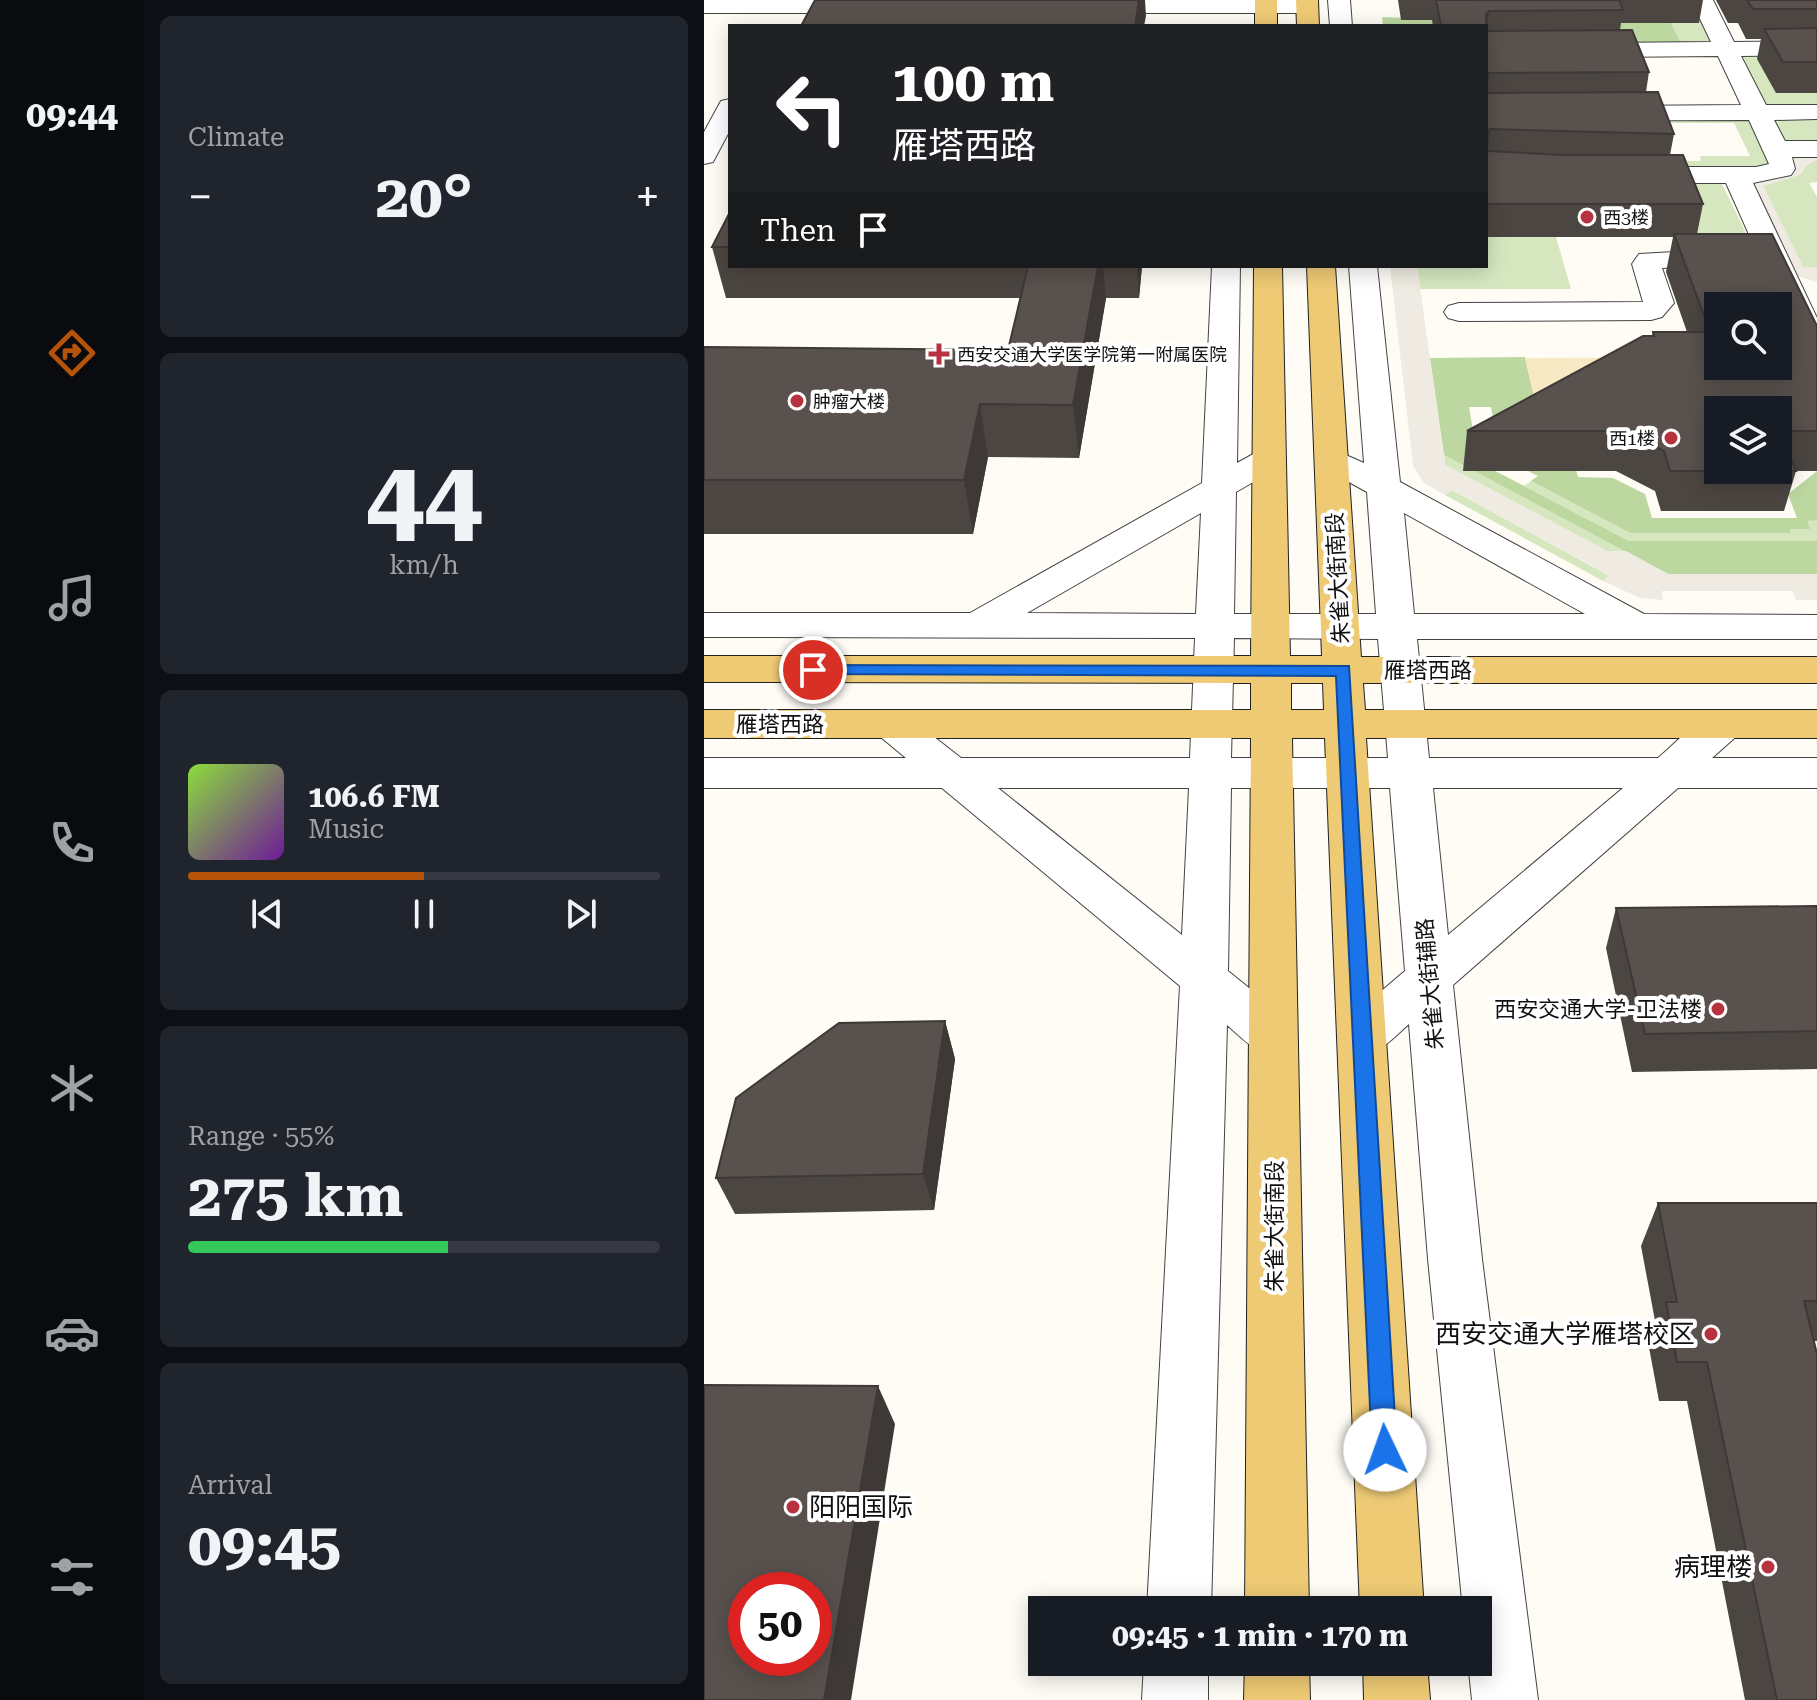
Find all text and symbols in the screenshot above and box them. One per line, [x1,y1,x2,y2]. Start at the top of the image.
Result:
text: 100 m [892,49,1054,115]
icon: left [760,56,864,160]
text: 09:44 [26,94,118,136]
text: Climate [188,122,284,152]
text: 雁塔西路 [892,125,1036,167]
text: 20° [375,161,473,232]
text: − [188,171,213,223]
text: + [635,171,660,223]
place label: 西3楼 [1603,207,1649,228]
icon: arrive [851,208,895,252]
marker: 西3楼 [1578,208,1596,226]
text: Then [760,213,835,248]
map controls [1704,292,1792,484]
button: search [1704,292,1792,380]
icon: directions [44,325,100,381]
marker: 西安交通大学医学院第一附属医院 [928,343,950,365]
place label: 西安交通大学医学院第一附属医院 [957,344,1227,365]
place label: 肿瘤大楼 [813,391,885,412]
marker: 肿瘤大楼 [788,392,806,410]
button: layers [1704,396,1792,484]
place label: 西1楼 [1609,428,1655,449]
marker: 西1楼 [1662,429,1680,447]
text: 44 [366,437,482,558]
street label: 朱雀大街南段 [1322,511,1354,645]
text: km/h [389,550,459,580]
icon: music [44,570,100,626]
pin [779,636,847,704]
icon: arrive [791,648,835,692]
street label: 雁塔西路 [1384,658,1472,683]
street label: 雁塔西路 [736,712,824,737]
text: 106.6 FM [308,779,440,814]
text: Music [308,814,384,844]
icon: phone [44,815,100,871]
icon: previous [245,892,289,936]
icon: pause [402,892,446,936]
icon: next [559,892,603,936]
street label: 朱雀大街辅路 [1412,917,1448,1051]
place label: 西安交通大学-卫法楼 [1494,997,1702,1022]
marker: 西安交通大学-卫法楼 [1709,1000,1727,1018]
icon: climate [44,1060,100,1116]
text: Range · 55% [188,1121,334,1151]
text: 275 km [188,1160,403,1231]
street label: 朱雀大街南段 [1262,1160,1287,1292]
icon: car [44,1305,100,1361]
place label: 西安交通大学雁塔校区 [1435,1319,1695,1349]
marker: 西安交通大学雁塔校区 [1702,1325,1720,1343]
position arrow [1343,1408,1427,1492]
text: Arrival [188,1470,273,1500]
place label: 阳阳国际 [809,1492,913,1522]
marker: 阳阳国际 [784,1498,802,1516]
text: 09:45 [188,1509,341,1580]
icon: filters [44,1549,100,1605]
place label: 病理楼 [1674,1552,1752,1582]
marker: 病理楼 [1759,1558,1777,1576]
speed limit sign: 50 [728,1572,832,1676]
text: 09:45 · 1 min · 170 m [1112,1618,1408,1653]

